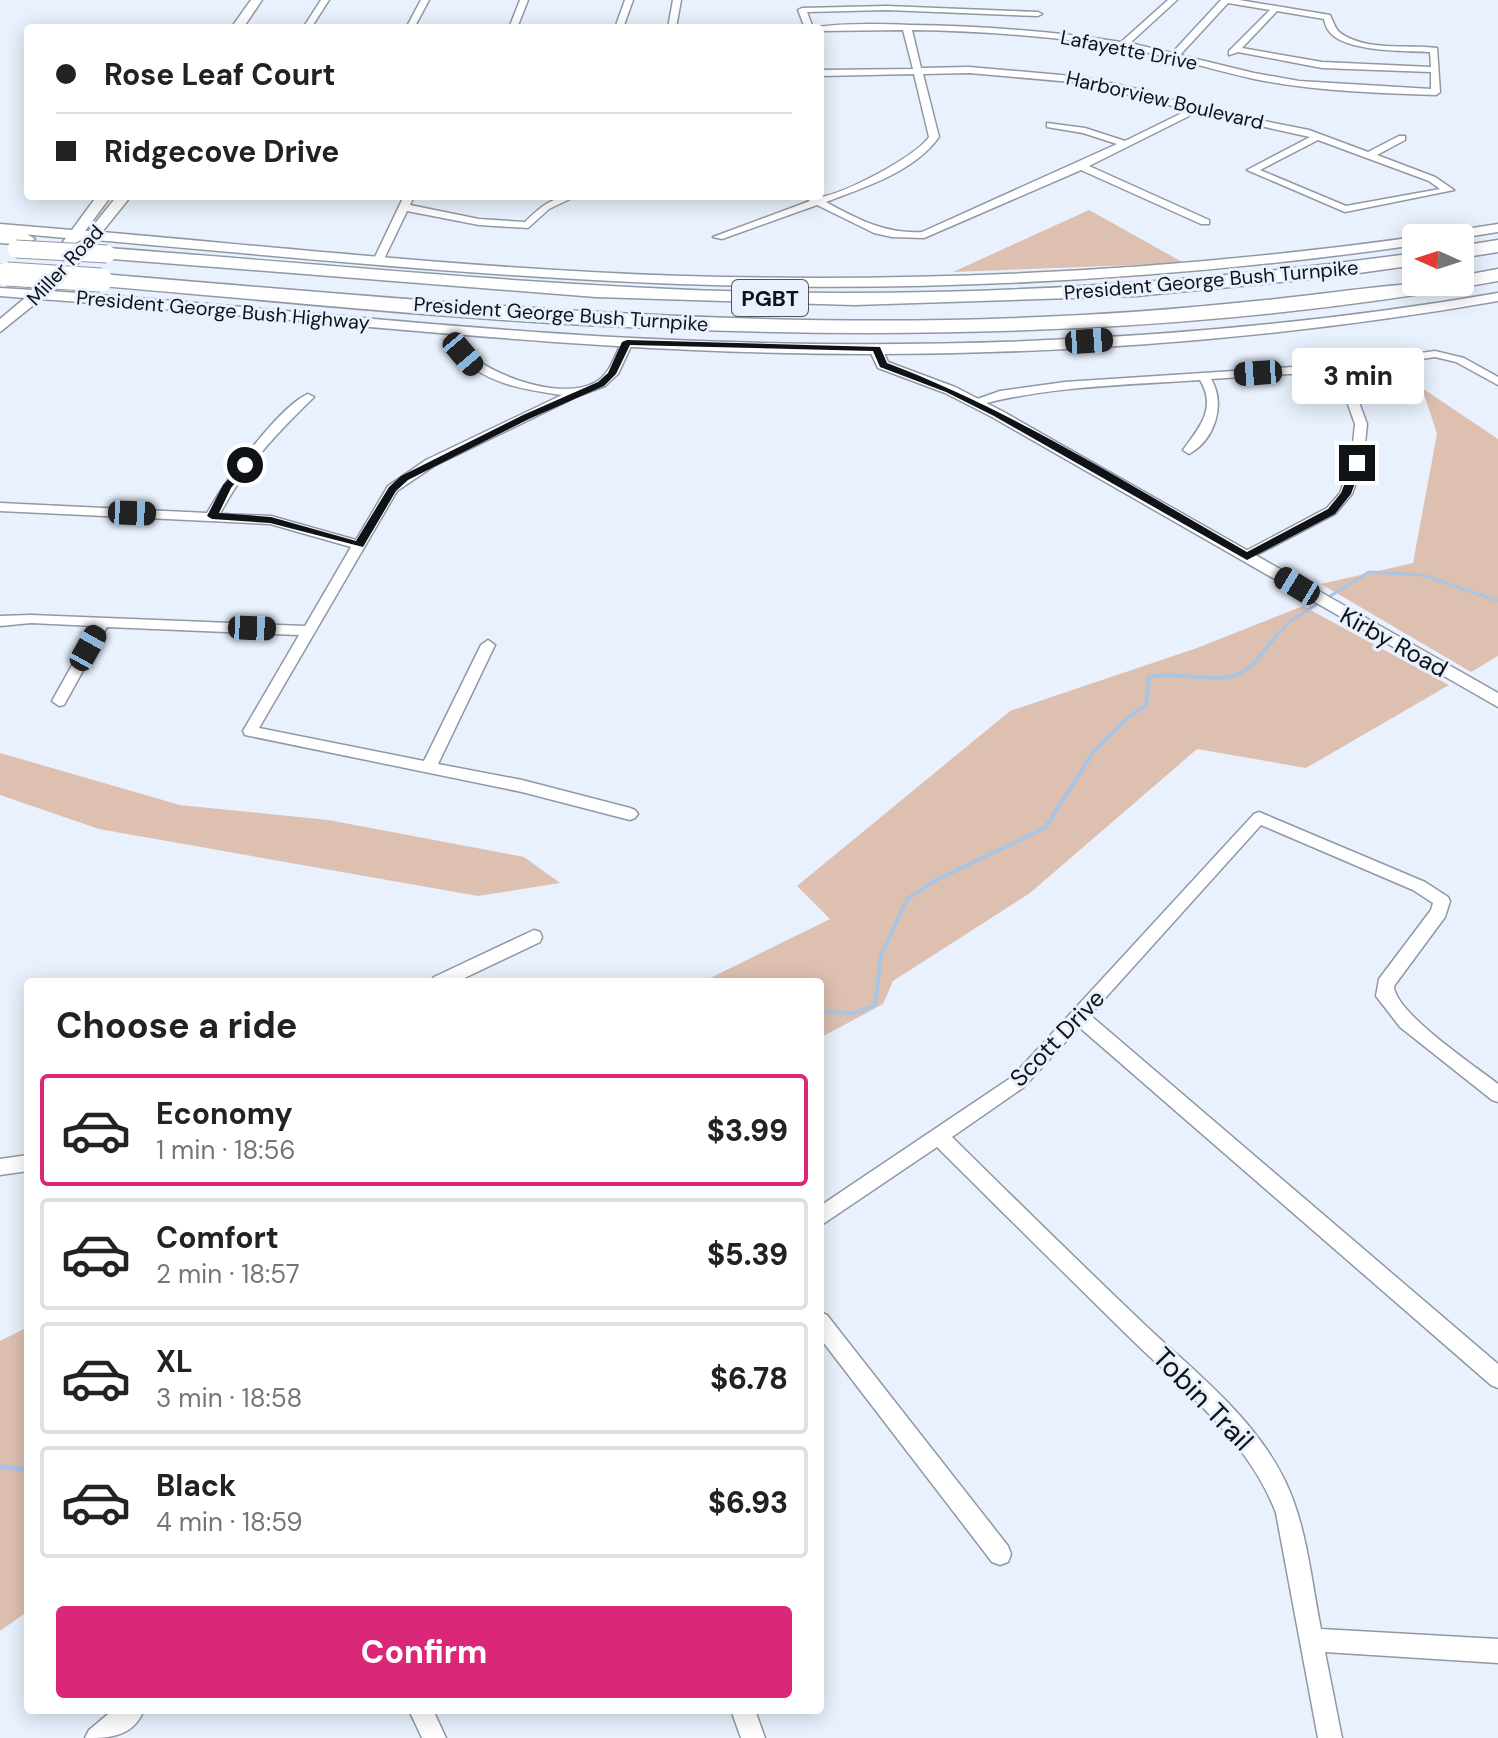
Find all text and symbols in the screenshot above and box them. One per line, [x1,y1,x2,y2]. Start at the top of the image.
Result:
street label: Lafayette Drive [1058,24,1200,76]
text: Rose Leaf Court [104,55,335,94]
street label: Harborview Boulevard [1064,65,1266,135]
text: Ridgecove Drive [104,132,339,171]
street label: Miller Road [21,219,109,311]
north arrow [1402,224,1474,296]
map controls [1402,224,1474,296]
street label: President George Bush Turnpike [1063,254,1359,306]
road number: PGBT [732,280,808,316]
street label: President George Bush Highway [75,284,371,336]
street label: President George Bush Turnpike [413,291,709,337]
car [1064,327,1114,355]
car [438,328,488,380]
callout: 3 min [1291,347,1423,403]
car [1233,359,1283,387]
text: 3 min [1323,359,1393,393]
route end [1339,445,1375,481]
route start [227,447,263,483]
car [108,500,156,526]
car [1270,563,1324,609]
street label: Kirby Road [1335,600,1453,684]
car [228,615,276,641]
car [66,621,110,675]
street label: Scott Drive [1003,983,1111,1093]
text: Choose a ride [56,1002,297,1049]
icon: car [60,1094,132,1166]
text: Economy [156,1094,293,1133]
text: $3.99 [707,1111,788,1150]
text: 1 min · 18:56 [156,1133,296,1167]
icon: car [60,1218,132,1290]
text: Comfort [156,1218,279,1257]
text: $5.39 [707,1235,788,1274]
text: 2 min · 18:57 [156,1257,300,1291]
street label: Tobin Trail [1144,1339,1262,1459]
icon: car [60,1342,132,1414]
text: XL [156,1342,193,1381]
text: $6.78 [710,1359,788,1398]
text: 3 min · 18:58 [156,1381,302,1415]
icon: car [60,1466,132,1538]
text: Black [156,1466,236,1505]
text: $6.93 [708,1483,788,1522]
text: 4 min · 18:59 [156,1505,303,1539]
button: Confirm [56,1606,792,1698]

